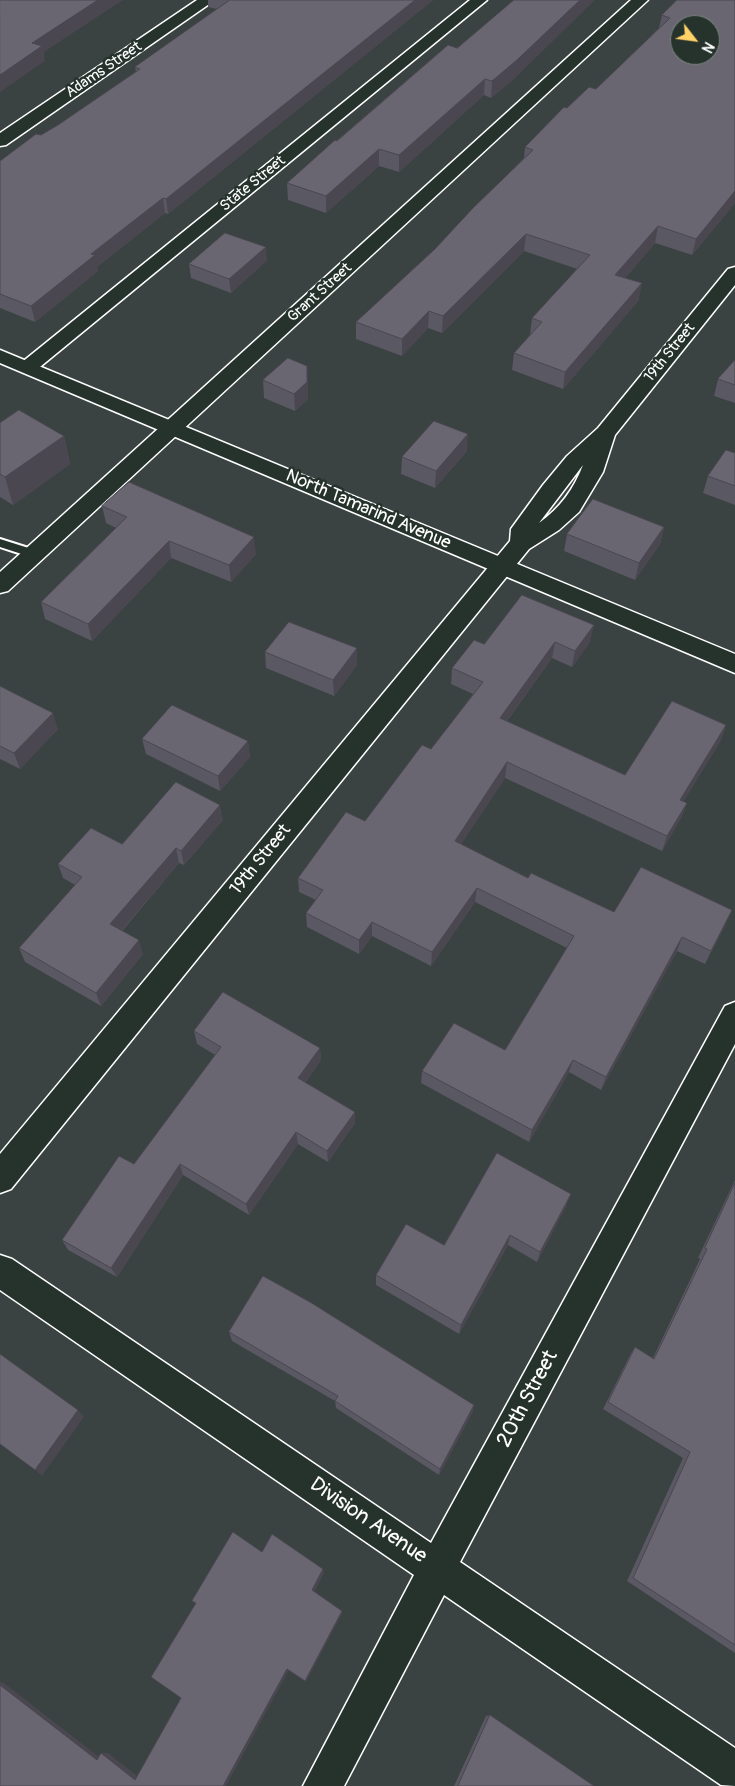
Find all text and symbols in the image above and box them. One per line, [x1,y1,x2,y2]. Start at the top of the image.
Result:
north arrow [670,15,720,65]
street label: Adams Street [63,38,145,102]
text: N [698,39,717,56]
street label: State Street [217,152,289,216]
street label: Grant Street [284,259,356,327]
street label: 19th Street [641,320,699,386]
street label: North Tamarind Avenue [282,465,454,555]
street label: 19th Street [226,820,296,900]
street label: 20th Street [492,1346,564,1452]
street label: Division Avenue [305,1473,431,1569]

